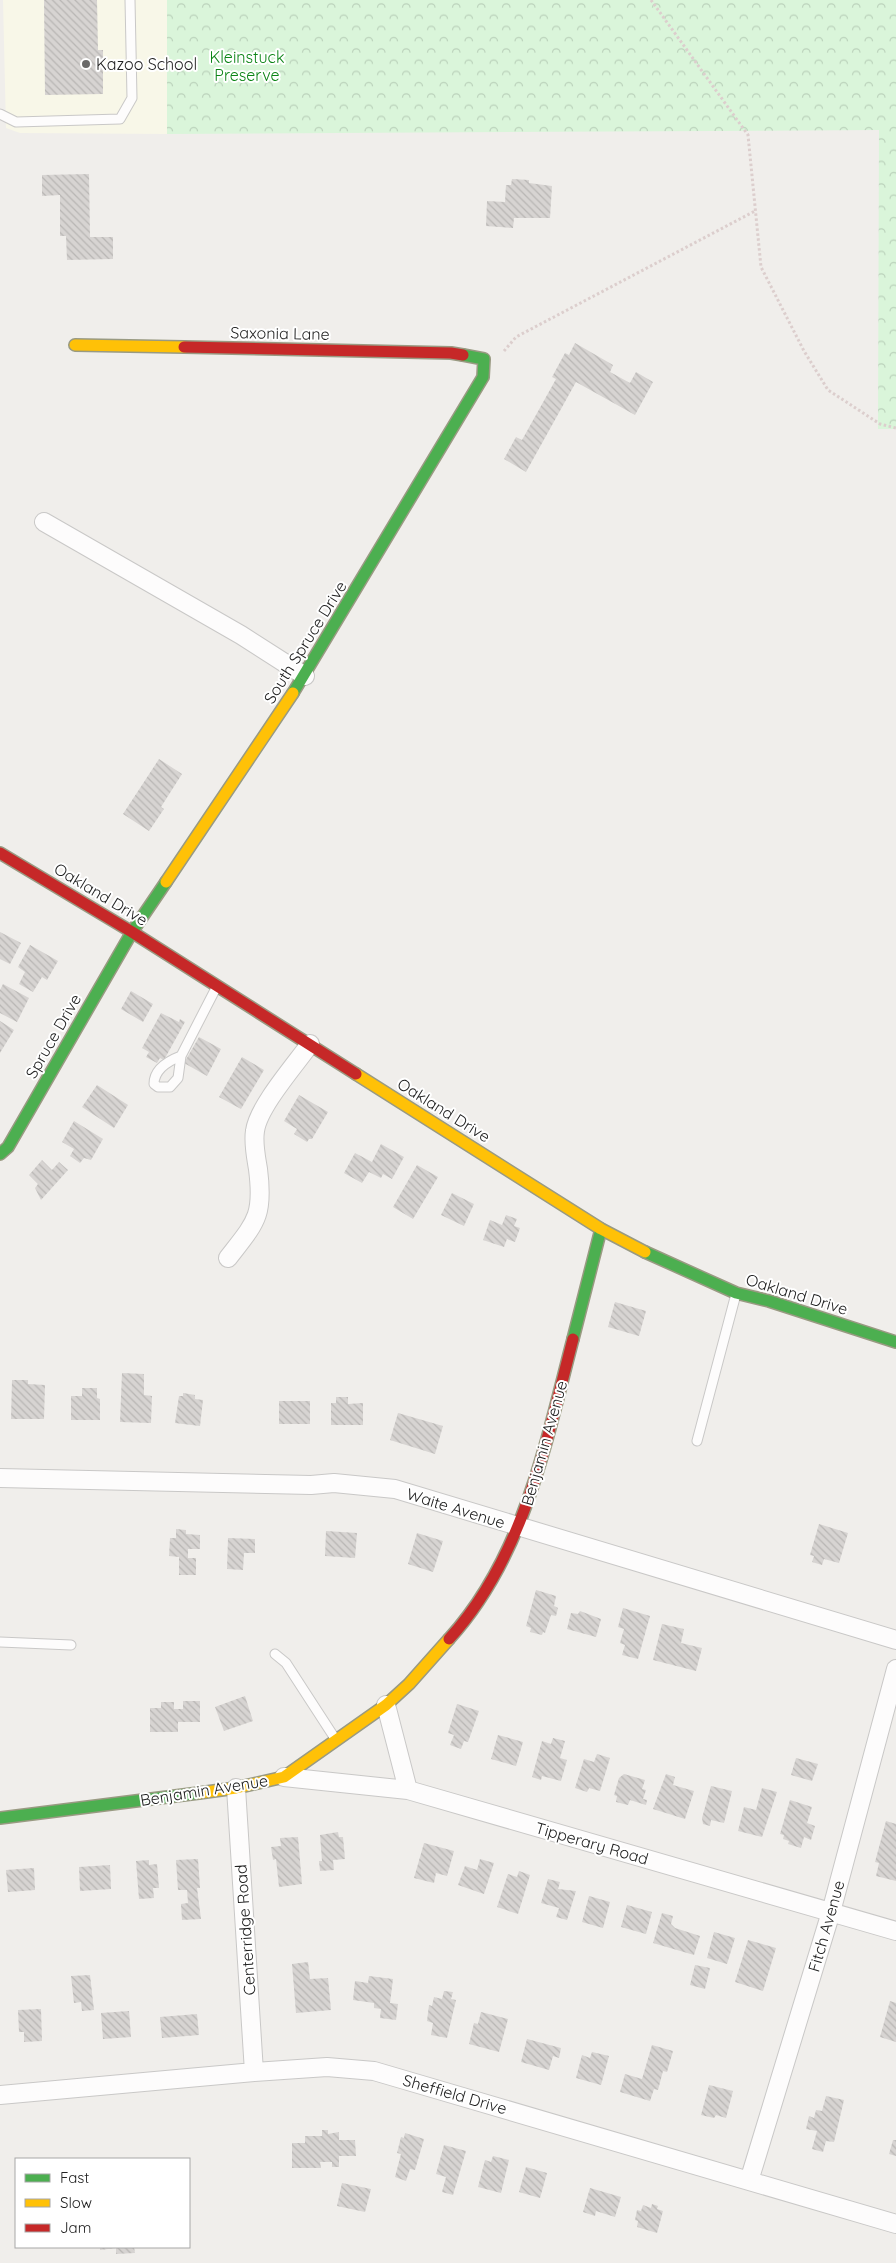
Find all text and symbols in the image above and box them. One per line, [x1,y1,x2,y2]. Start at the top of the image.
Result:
park label: Kleinstuck Preserve [210,47,284,85]
place label: Kazoo School [96,54,197,74]
marker: Kazoo School [80,58,92,70]
street label: Saxonia Lane [230,322,330,344]
street label: South Spruce Drive [259,577,351,707]
street label: Oakland Drive [51,858,151,930]
street label: Spruce Drive [21,990,85,1082]
street label: Oakland Drive [394,1074,494,1146]
street label: Oakland Drive [744,1269,850,1319]
street label: Benjamin Avenue [517,1378,571,1508]
street label: Waite Avenue [404,1484,508,1532]
street label: Benjamin Avenue [139,1770,269,1810]
street label: Tipperary Road [533,1817,651,1869]
street label: Centerridge Road [230,1864,260,1996]
street label: Fitch Avenue [803,1878,849,1974]
street label: Sheffield Drive [401,2070,509,2118]
legend [15,2158,190,2248]
text: Fast [60,2168,89,2187]
text: Slow [60,2193,92,2212]
text: Jam [60,2218,91,2237]

